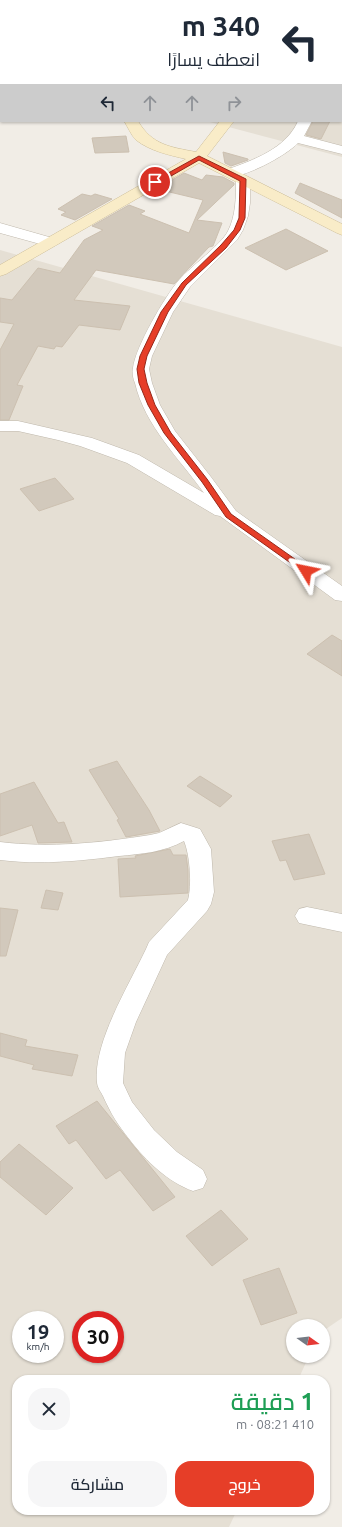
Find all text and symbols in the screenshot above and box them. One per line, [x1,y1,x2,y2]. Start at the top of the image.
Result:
text: 340 m [182,10,260,41]
icon: left [274,16,326,68]
text: انعطف يسارًا [167,49,260,69]
icon: left [97,92,119,114]
icon: ahead [139,92,161,114]
icon: ahead [181,92,203,114]
icon: right [223,92,245,114]
pin [138,165,172,199]
icon: arrive [144,171,166,193]
position arrow [285,550,327,592]
speed limit sign: 30 [72,1311,124,1363]
north arrow [286,1319,330,1363]
map controls [286,1319,330,1363]
text: 19 [27,1320,49,1343]
text: km/h [26,1341,50,1352]
button: close [28,1388,70,1430]
text: 1 دقيقة [231,1388,314,1415]
text: 410 m · 08:21 [236,1417,314,1431]
button: مشاركة [28,1461,167,1507]
button: خروج [175,1461,314,1507]

